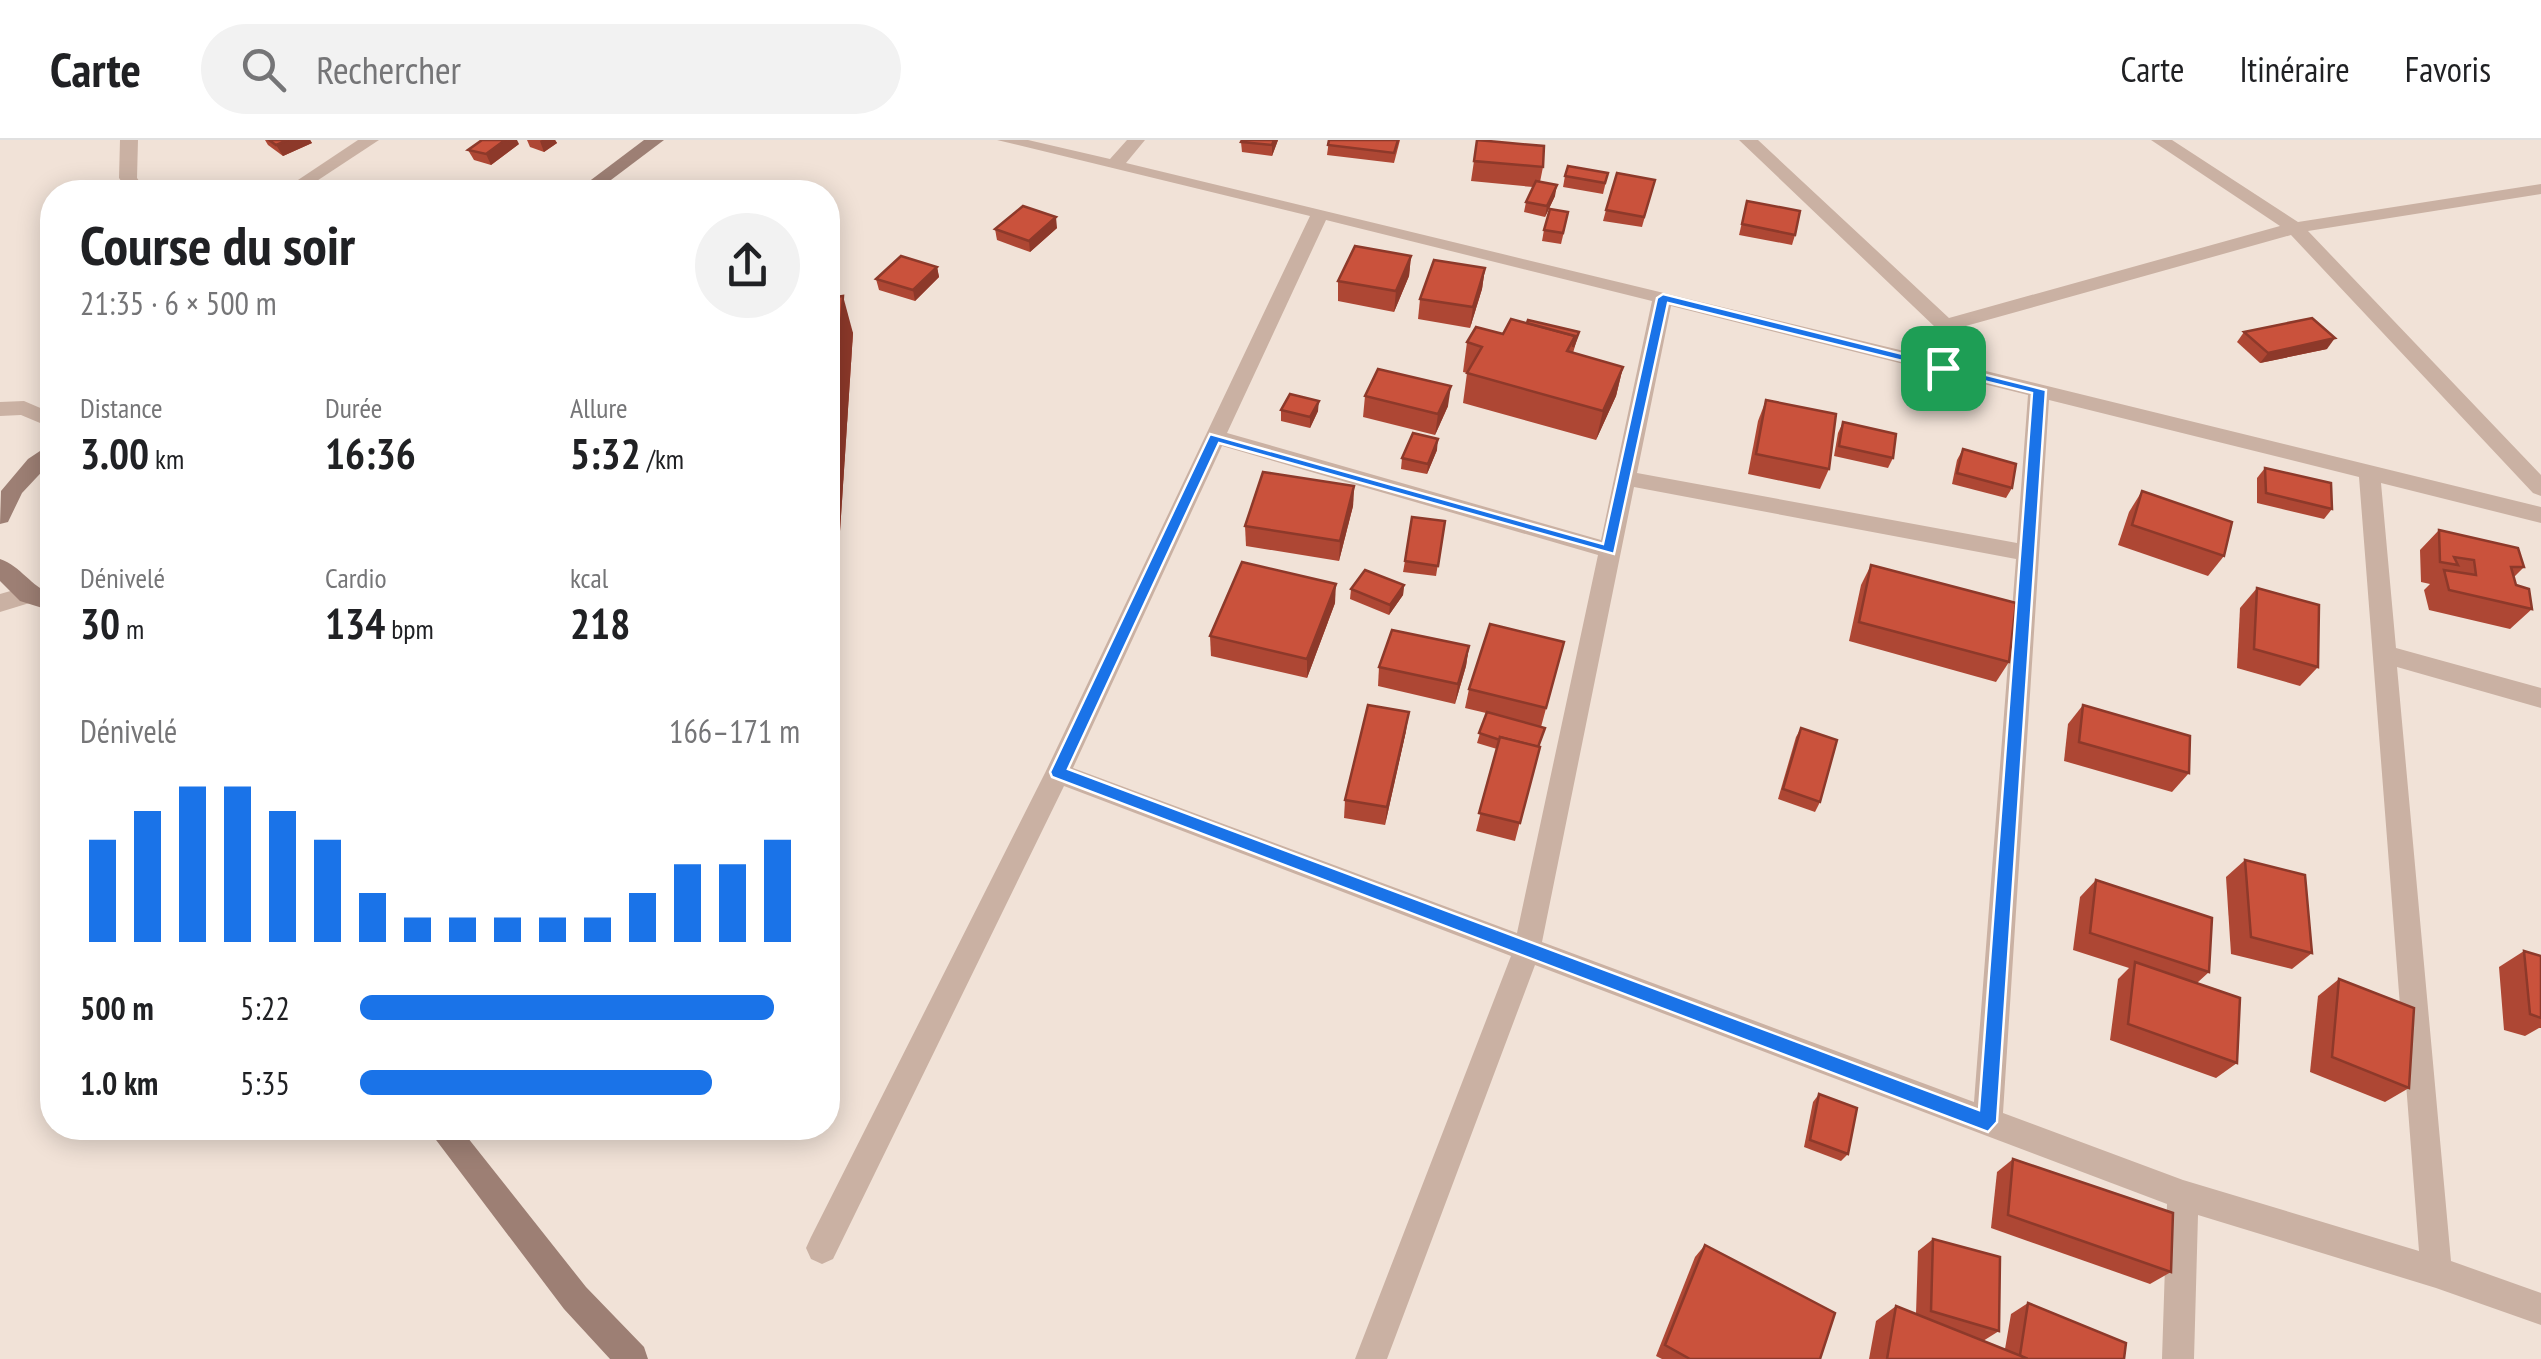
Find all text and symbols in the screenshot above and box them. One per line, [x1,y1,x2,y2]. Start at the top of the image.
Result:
search box [201,24,901,114]
text: Carte [50,38,141,100]
icon: search [236,42,291,97]
text: Rechercher [316,45,461,94]
text: Carte [2121,46,2184,92]
text: Itinéraire [2239,46,2350,92]
text: Favoris [2405,46,2491,92]
text: Course du soir [80,209,355,280]
button: share [695,213,800,318]
text: 21:35 · 6 × 500 m [80,282,277,324]
pin [1901,326,1986,411]
icon: arrive [1916,341,1971,396]
text: Distance [80,389,163,426]
text: Durée [325,389,382,426]
text: Allure [570,389,628,426]
text: 3.00 [80,426,149,481]
text: 16:36 [325,426,416,481]
text: 5:32 [570,426,641,481]
text: km [149,440,184,477]
text: /km [641,440,684,477]
text: Dénivelé [80,559,165,596]
text: Cardio [325,559,387,596]
text: kcal [570,559,608,596]
text: 30 [80,596,120,651]
text: 134 [325,596,385,651]
text: 218 [570,596,630,651]
text: m [120,610,144,647]
text: bpm [385,610,434,647]
text: Dénivelé [80,710,177,752]
text: 166–171 m [669,710,800,752]
text: 500 m [80,987,154,1029]
text: 5:22 [240,987,290,1029]
text: 1.0 km [80,1062,158,1104]
text: 5:35 [240,1062,290,1104]

